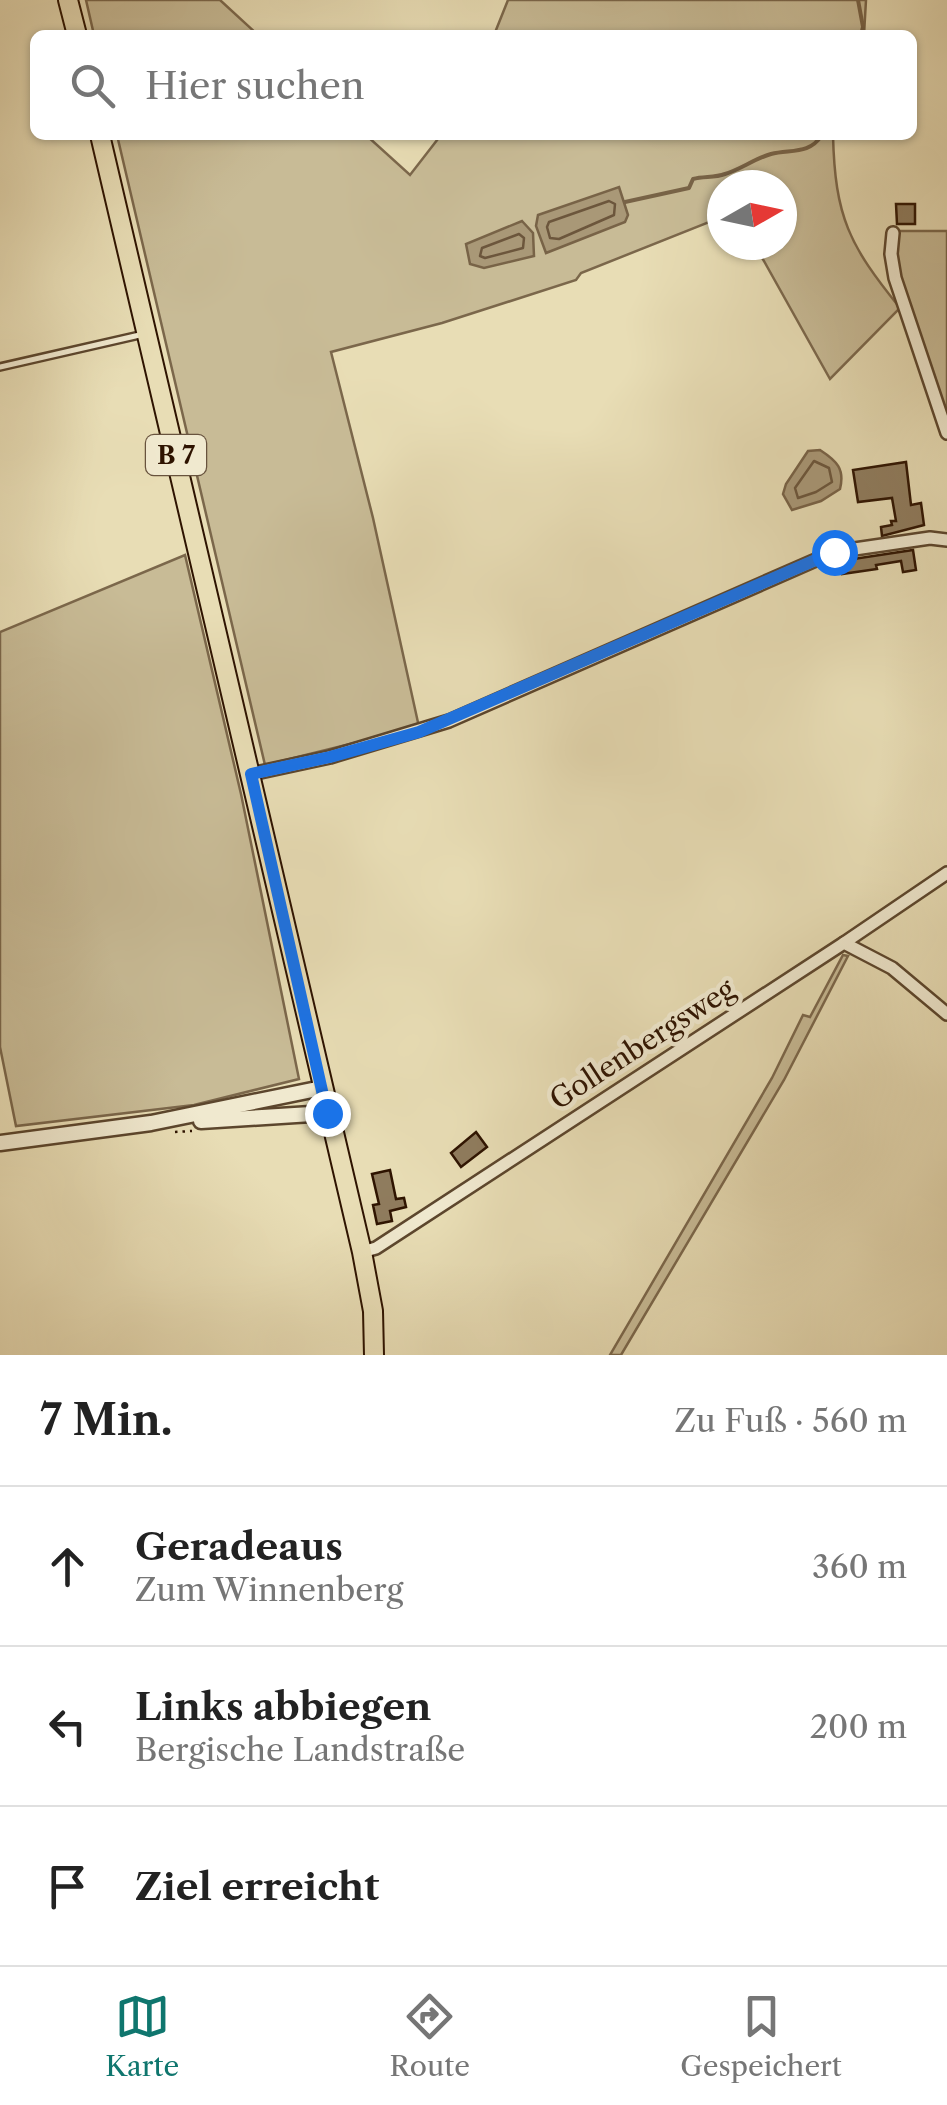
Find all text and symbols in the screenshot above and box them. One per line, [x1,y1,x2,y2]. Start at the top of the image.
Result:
search box [30,30,917,140]
icon: search [65,58,120,113]
text: Hier suchen [145,62,365,109]
north arrow [707,170,797,260]
road number: B 7 [146,435,206,475]
route start [812,530,858,576]
street label: Gollenbergsweg [543,971,741,1116]
route end [305,1091,351,1137]
text: 7 Min. [40,1394,172,1446]
text: Zu Fuß · 560 m [675,1401,907,1440]
text: Geradeaus [135,1523,343,1570]
icon: ahead [40,1539,95,1594]
text: 360 m [812,1547,907,1586]
text: Zum Winnenberg [135,1570,403,1609]
text: Links abbiegen [135,1683,431,1730]
icon: left [40,1699,95,1754]
text: 200 m [810,1707,907,1746]
text: Bergische Landstraße [135,1730,465,1769]
icon: arrive [40,1859,95,1914]
text: Ziel erreicht [135,1863,379,1910]
tab: Karte [105,1989,179,2083]
tab: Route [390,1989,470,2083]
tab: Gespeichert [680,1989,842,2083]

